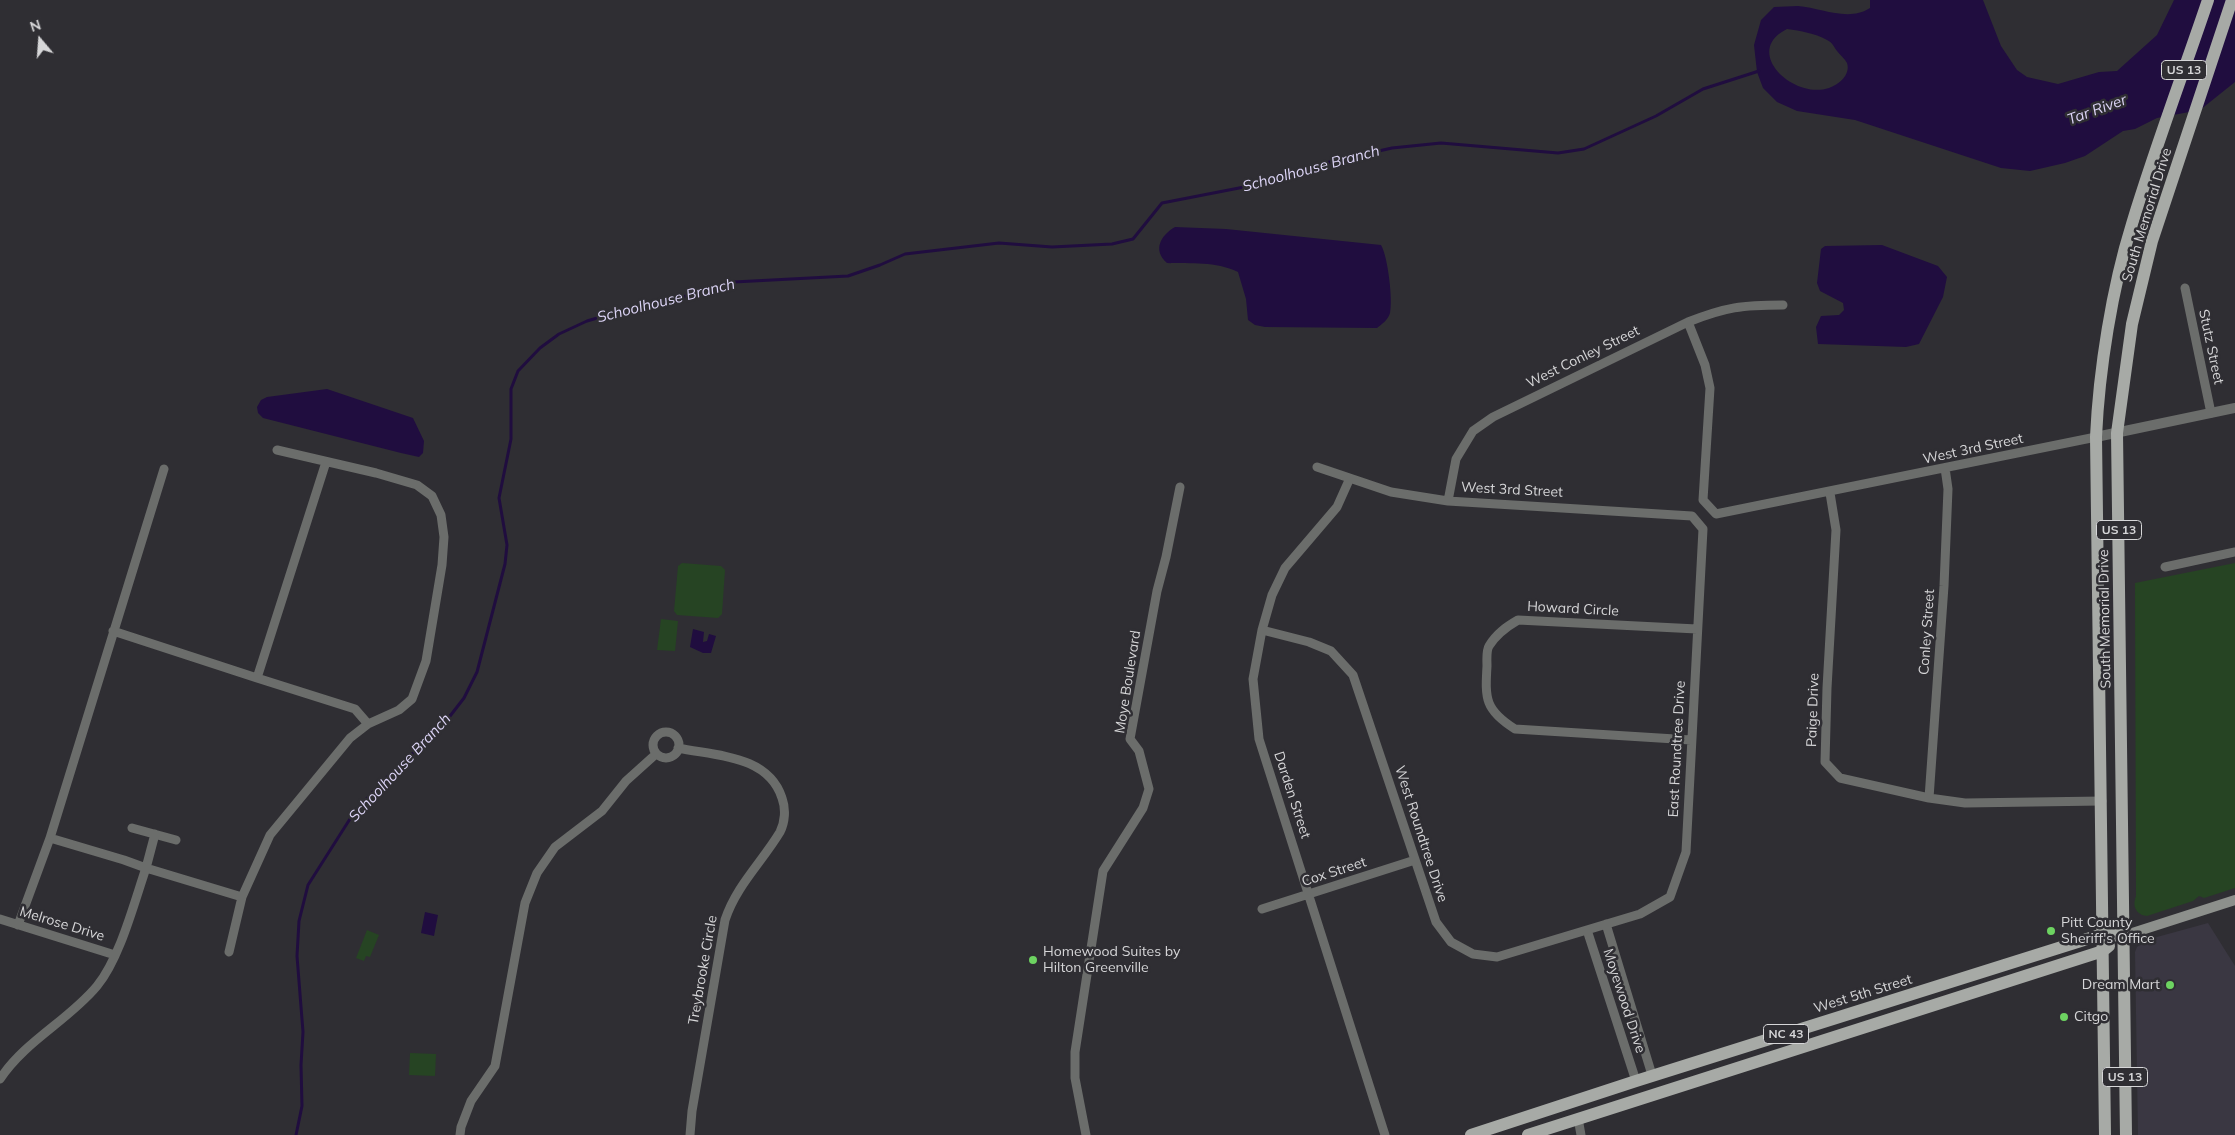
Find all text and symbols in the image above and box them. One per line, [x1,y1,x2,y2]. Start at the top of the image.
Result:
north arrow [15,15,65,65]
text: N [28,16,43,36]
road number: US 13 [2162,60,2206,80]
water label: Tar River [2065,91,2129,129]
water label: Schoolhouse Branch [1240,142,1382,196]
street label: South Memorial Drive [2119,146,2175,284]
water label: Schoolhouse Branch [595,275,737,327]
street label: Stutz Street [2195,308,2227,386]
street label: West Conley Street [1524,322,1642,392]
street label: West 3rd Street [1921,430,2025,468]
street label: West 3rd Street [1461,479,1563,501]
road number: US 13 [2096,520,2142,540]
street label: South Memorial Drive [2095,549,2115,689]
street label: Conley Street [1916,589,1938,675]
street label: Howard Circle [1527,598,1619,620]
street label: Moye Boulevard [1112,629,1144,735]
street label: Paige Drive [1803,673,1823,747]
street label: East Roundtree Drive [1665,680,1689,818]
water label: Schoolhouse Branch [345,710,455,826]
street label: Darden Street [1270,749,1314,841]
street label: West Roundtree Drive [1391,764,1451,904]
street label: Cox Street [1300,854,1368,890]
street label: Melrose Drive [17,903,107,945]
street label: Treybrooke Circle [685,914,721,1026]
place label: Pitt County Sheriff's Office [2061,915,2155,948]
marker: Pitt County Sheriff's Office [2045,925,2057,937]
place label: Homewood Suites by Hilton Greenville [1043,944,1181,976]
street label: Moyewood Drive [1599,947,1649,1055]
marker: Homewood Suites by Hilton Greenville [1027,954,1039,966]
street label: West 5th Street [1812,971,1914,1017]
place label: Dream Mart [2082,977,2160,993]
marker: Dream Mart [2164,979,2176,991]
place label: Citgo [2074,1009,2108,1025]
marker: Citgo [2058,1011,2070,1023]
road number: NC 43 [1764,1024,1808,1044]
road number: US 13 [2102,1068,2148,1086]

